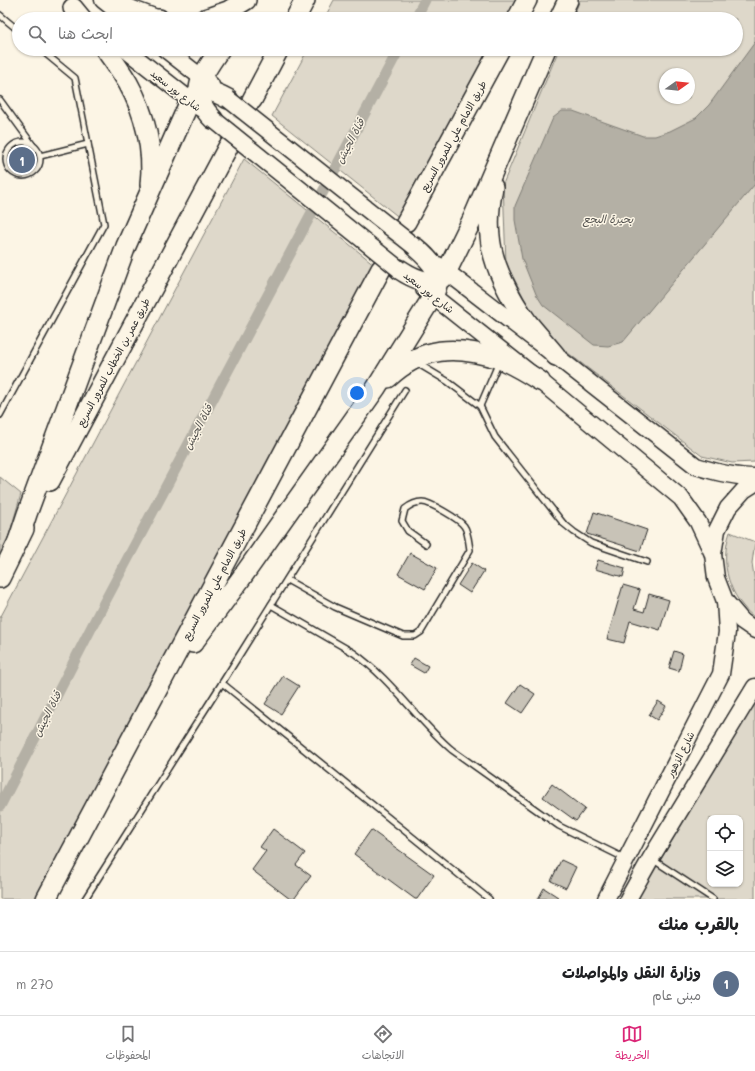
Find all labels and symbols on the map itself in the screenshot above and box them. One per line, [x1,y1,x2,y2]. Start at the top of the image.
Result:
street label: شارع بور سعيد [147,66,204,115]
north arrow [659,68,695,104]
street label: طريق الامام علي للمرور السريع [417,78,492,195]
water label: قناة الجيش [331,114,368,166]
pin: 1 [9,145,35,175]
water label: بحيرة البجع [582,211,634,228]
street label: شارع بور سعيد [400,268,457,317]
street label: طريق عمر بن الخطاب للمرور السريع [73,295,155,430]
your location [347,383,367,403]
water label: قناة الجيش [179,400,216,452]
street label: طريق الامام علي للمرور السريع [178,526,252,644]
water label: قناة الجيش [29,687,65,739]
street label: شارع الزهور [662,729,698,781]

